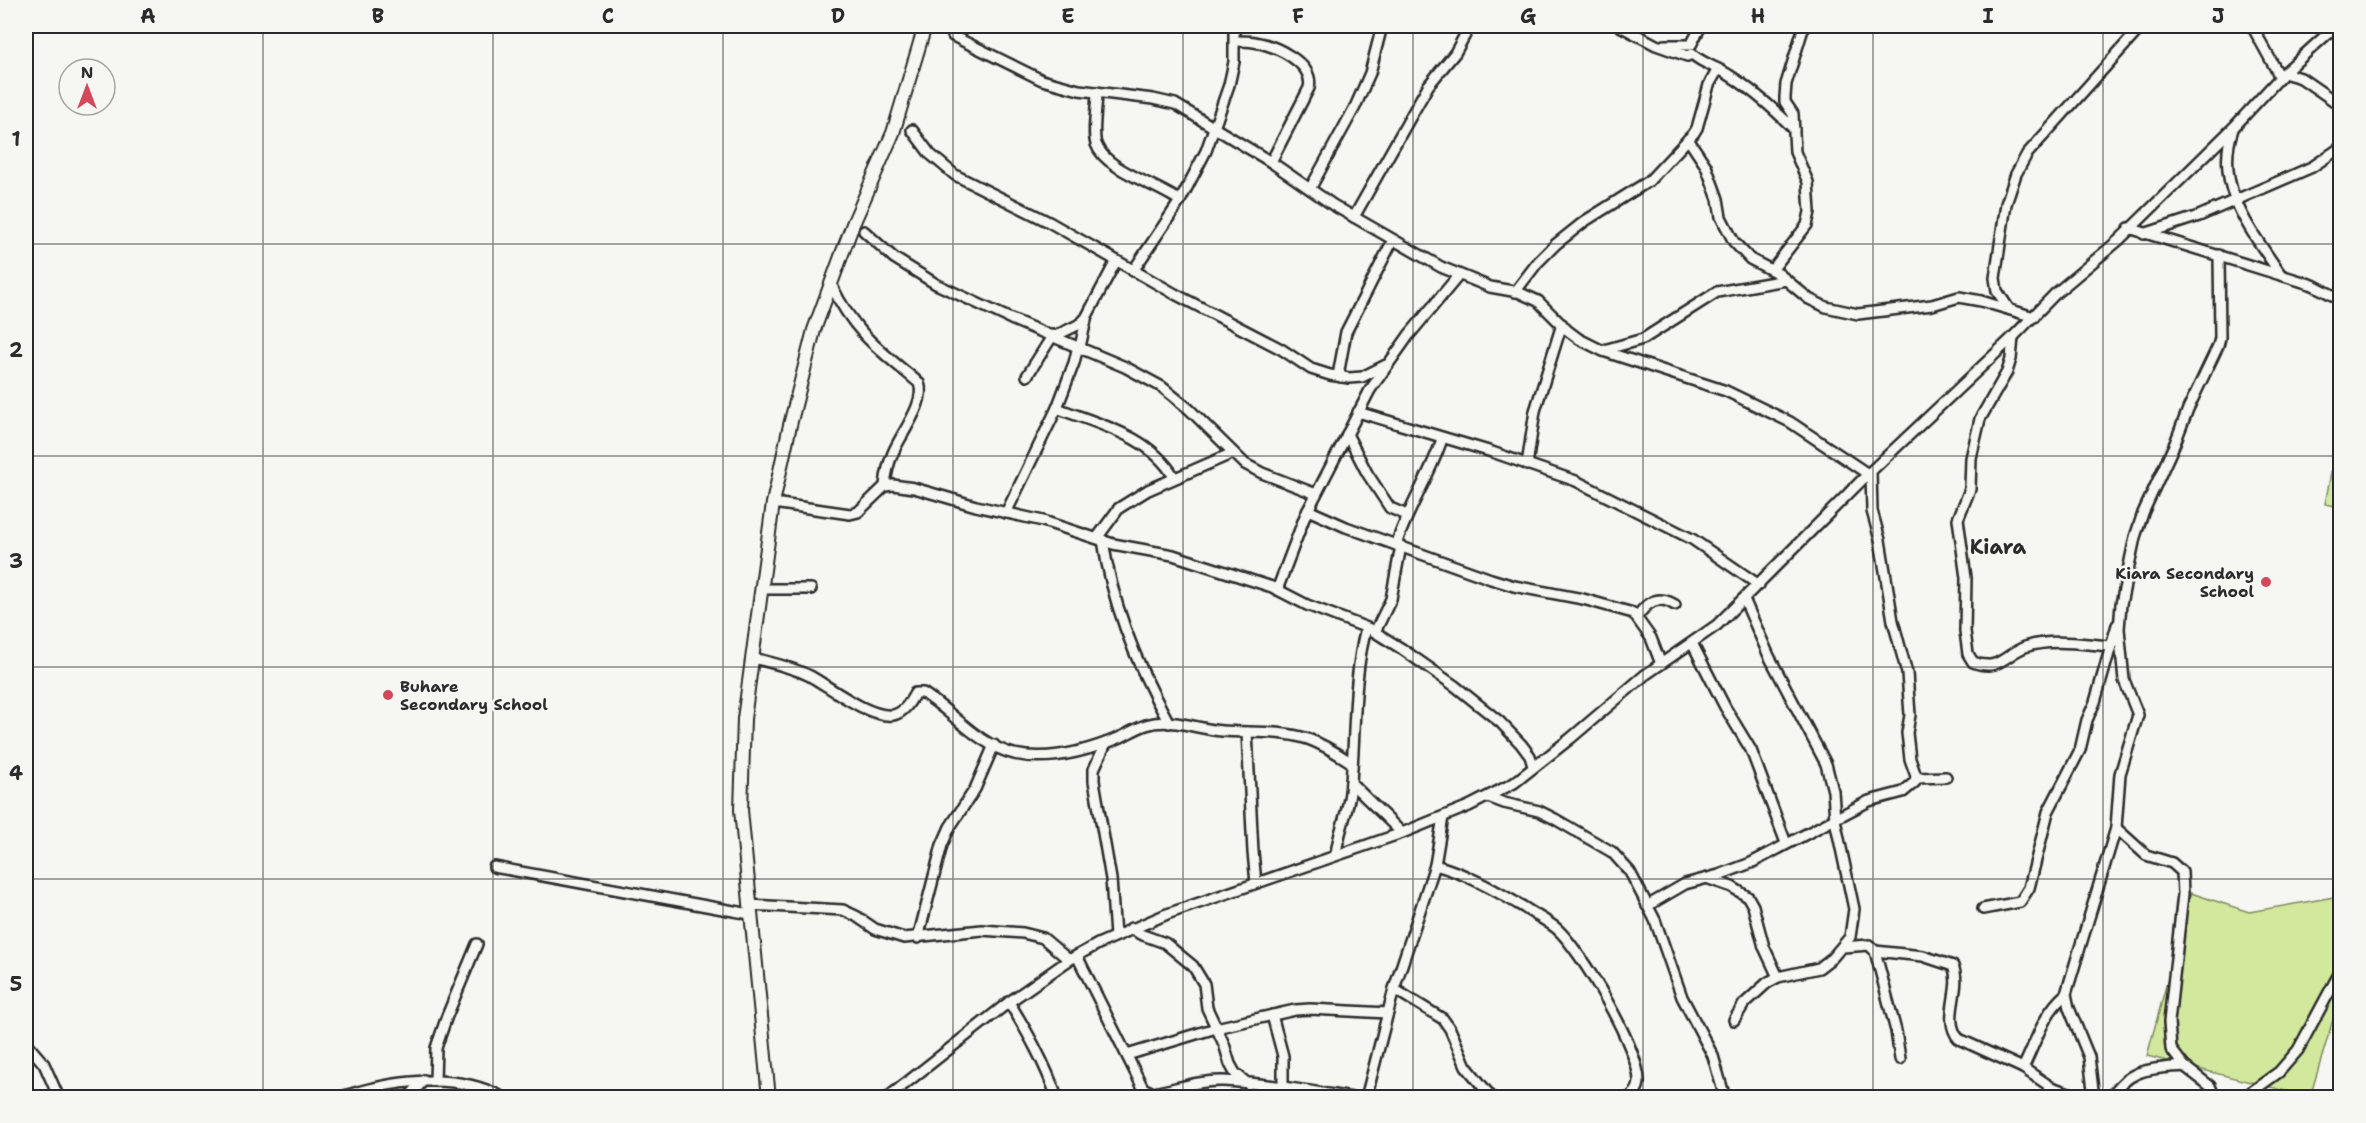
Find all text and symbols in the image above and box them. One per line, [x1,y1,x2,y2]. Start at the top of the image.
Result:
text: A [140,3,156,29]
text: B [372,3,384,29]
text: C [602,3,614,29]
text: D [831,3,845,29]
text: E [1061,3,1075,29]
text: F [1292,3,1304,29]
text: G [1520,3,1536,29]
text: H [1751,3,1765,29]
text: I [1982,3,1994,29]
text: J [2212,3,2225,29]
north arrow [57,57,117,117]
text: N [81,62,93,83]
text: 1 [11,126,21,152]
text: 2 [9,337,23,363]
district label: Kiara [1970,534,2027,560]
text: 3 [9,548,23,574]
place label: Kiara Secondary School [2115,563,2254,602]
marker: Kiara Secondary School [2259,575,2273,589]
place label: Buhare Secondary School [400,676,548,715]
marker: Buhare Secondary School [381,688,395,702]
text: 4 [9,760,23,786]
text: 5 [10,971,22,997]

